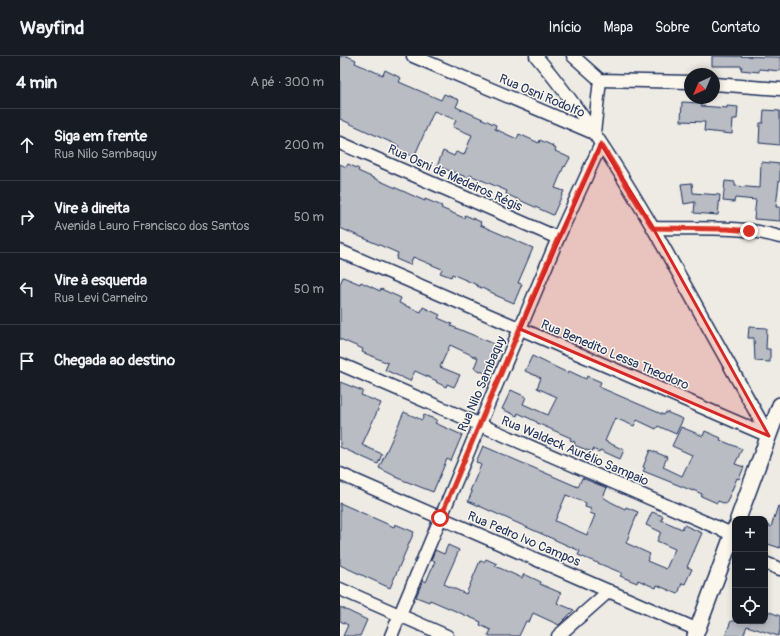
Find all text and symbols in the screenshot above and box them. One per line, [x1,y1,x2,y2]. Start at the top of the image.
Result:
text: Wayfind [20,16,84,40]
text: Início [548,19,581,36]
text: Mapa [603,19,633,36]
text: Sobre [655,19,689,36]
text: Contato [711,19,760,36]
north arrow [684,68,720,104]
street label: Rua Osni Rodolfo [497,71,587,121]
text: 4 min [16,72,57,93]
text: A pé · 300 m [250,74,324,90]
text: Siga em frente [54,127,147,146]
icon: ahead [16,134,38,156]
text: 200 m [285,137,324,153]
street label: Rua Osni de Medeiros Régis [385,141,525,215]
text: Rua Nilo Sambaquy [54,146,157,162]
text: Vire à direita [54,199,130,218]
icon: right [16,206,38,228]
text: 50 m [294,209,324,225]
text: Avenida Lauro Francisco dos Santos [54,218,249,234]
route end [740,222,758,240]
text: Vire à esquerda [54,271,147,290]
icon: left [16,278,38,300]
text: 50 m [294,281,324,297]
text: Rua Levi Carneiro [54,290,148,306]
street label: Rua Benedito Lessa Theodoro [539,317,691,393]
street label: Rua Nilo Sambaquy [455,333,510,434]
icon: arrive [16,350,38,372]
text: Chegada ao destino [54,351,175,370]
street label: Rua Waldeck Aurélio Sampaio [499,413,651,489]
street label: Rua Pedro Ivo Campos [465,508,583,570]
route start [431,509,449,527]
map controls [732,516,768,624]
button: + [732,516,768,552]
button: − [732,552,768,588]
button: locate [732,588,768,624]

